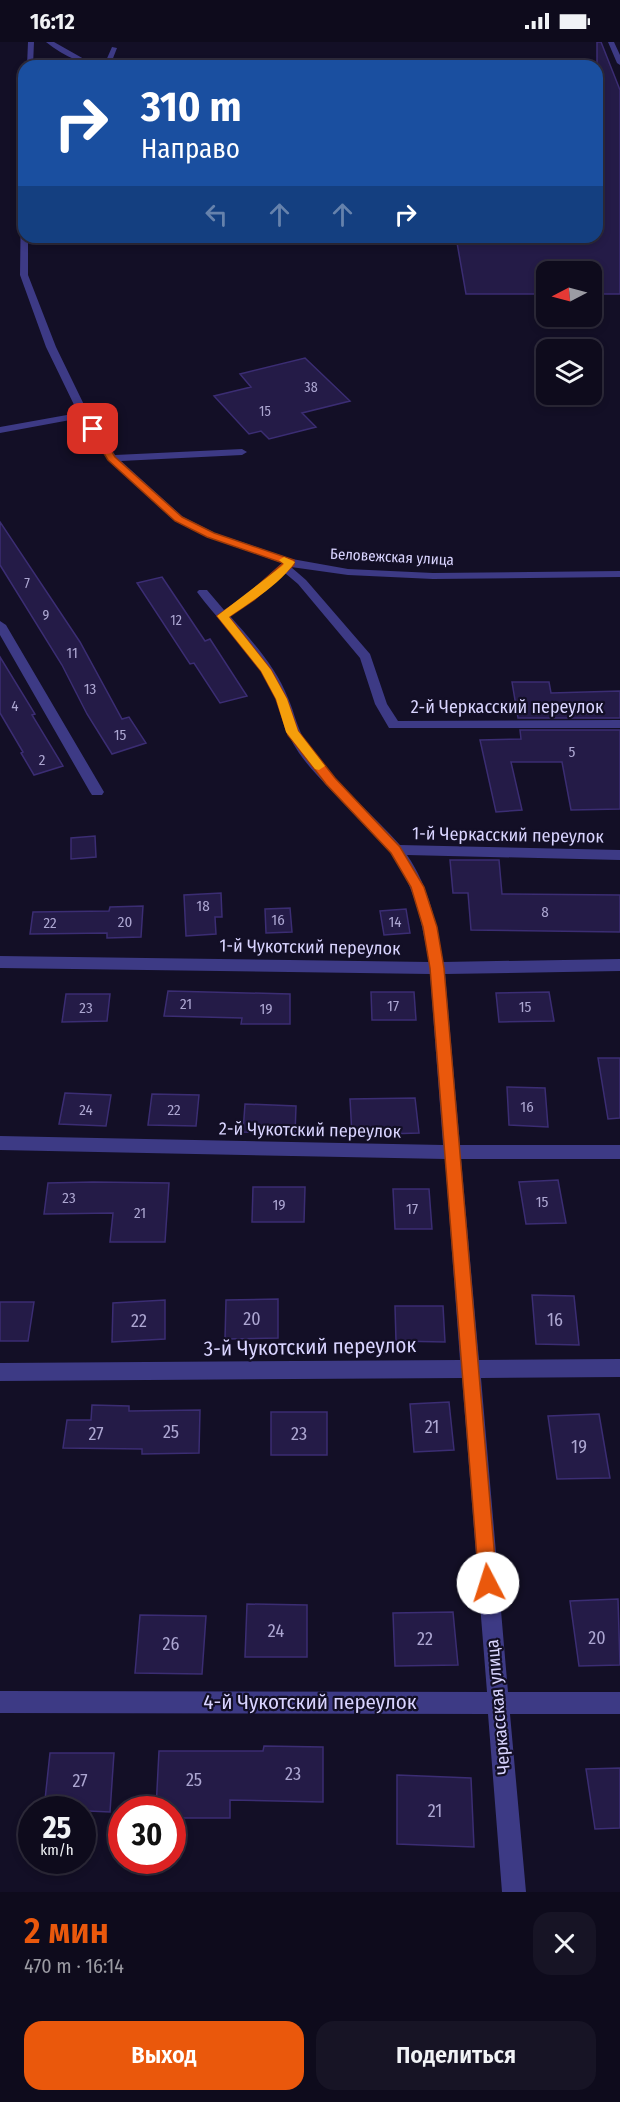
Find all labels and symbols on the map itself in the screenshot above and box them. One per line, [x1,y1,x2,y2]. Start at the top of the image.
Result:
north arrow [536,261,602,327]
house number: 38 [304,379,318,396]
pin [67,403,118,454]
house number: 15 [259,403,271,420]
street label: Беловежская улица [330,545,454,569]
house number: 7 [24,575,30,592]
house number: 9 [43,607,50,624]
house number: 12 [170,612,182,629]
house number: 11 [66,644,78,662]
house number: 13 [84,680,97,698]
street label: 2-й Черкасский переулок [411,696,604,718]
house number: 4 [11,697,19,715]
house number: 15 [114,726,126,744]
house number: 5 [569,743,576,761]
house number: 2 [39,751,46,769]
street label: 1-й Черкасский переулок [412,822,605,848]
house number: 18 [196,897,210,915]
house number: 8 [541,903,549,921]
house number: 16 [271,911,285,929]
house number: 20 [118,913,132,931]
house number: 14 [388,913,402,931]
house number: 22 [43,914,57,932]
street label: 1-й Чукотский переулок [219,934,401,960]
house number: 21 [180,995,192,1013]
house number: 17 [387,997,399,1015]
house number: 15 [519,998,531,1016]
house number: 23 [79,999,93,1017]
house number: 19 [259,1000,273,1018]
house number: 16 [520,1098,534,1116]
house number: 24 [79,1101,93,1119]
house number: 22 [167,1101,181,1119]
street label: 2-й Чукотский переулок [219,1117,402,1143]
house number: 23 [62,1189,76,1207]
house number: 15 [536,1193,548,1211]
house number: 19 [272,1196,286,1214]
house number: 17 [406,1200,418,1218]
house number: 21 [134,1204,146,1222]
house number: 20 [243,1308,261,1330]
house number: 16 [547,1309,563,1331]
house number: 22 [131,1310,147,1332]
street label: 3-й Чукотский переулок [203,1332,417,1362]
house number: 21 [425,1416,439,1438]
house number: 25 [163,1421,179,1443]
house number: 27 [88,1423,104,1445]
house number: 23 [291,1423,307,1445]
house number: 19 [571,1436,587,1458]
position arrow [456,1551,520,1615]
house number: 24 [268,1620,284,1642]
house number: 20 [588,1627,606,1649]
house number: 22 [417,1628,433,1650]
house number: 26 [163,1633,180,1655]
street label: Черкасская улица [481,1638,515,1776]
street label: 4-й Чукотский переулок [203,1689,417,1715]
house number: 23 [285,1763,301,1785]
house number: 25 [186,1769,202,1791]
house number: 27 [72,1770,88,1792]
speed limit sign: 30 [108,1796,186,1874]
house number: 21 [428,1800,442,1822]

